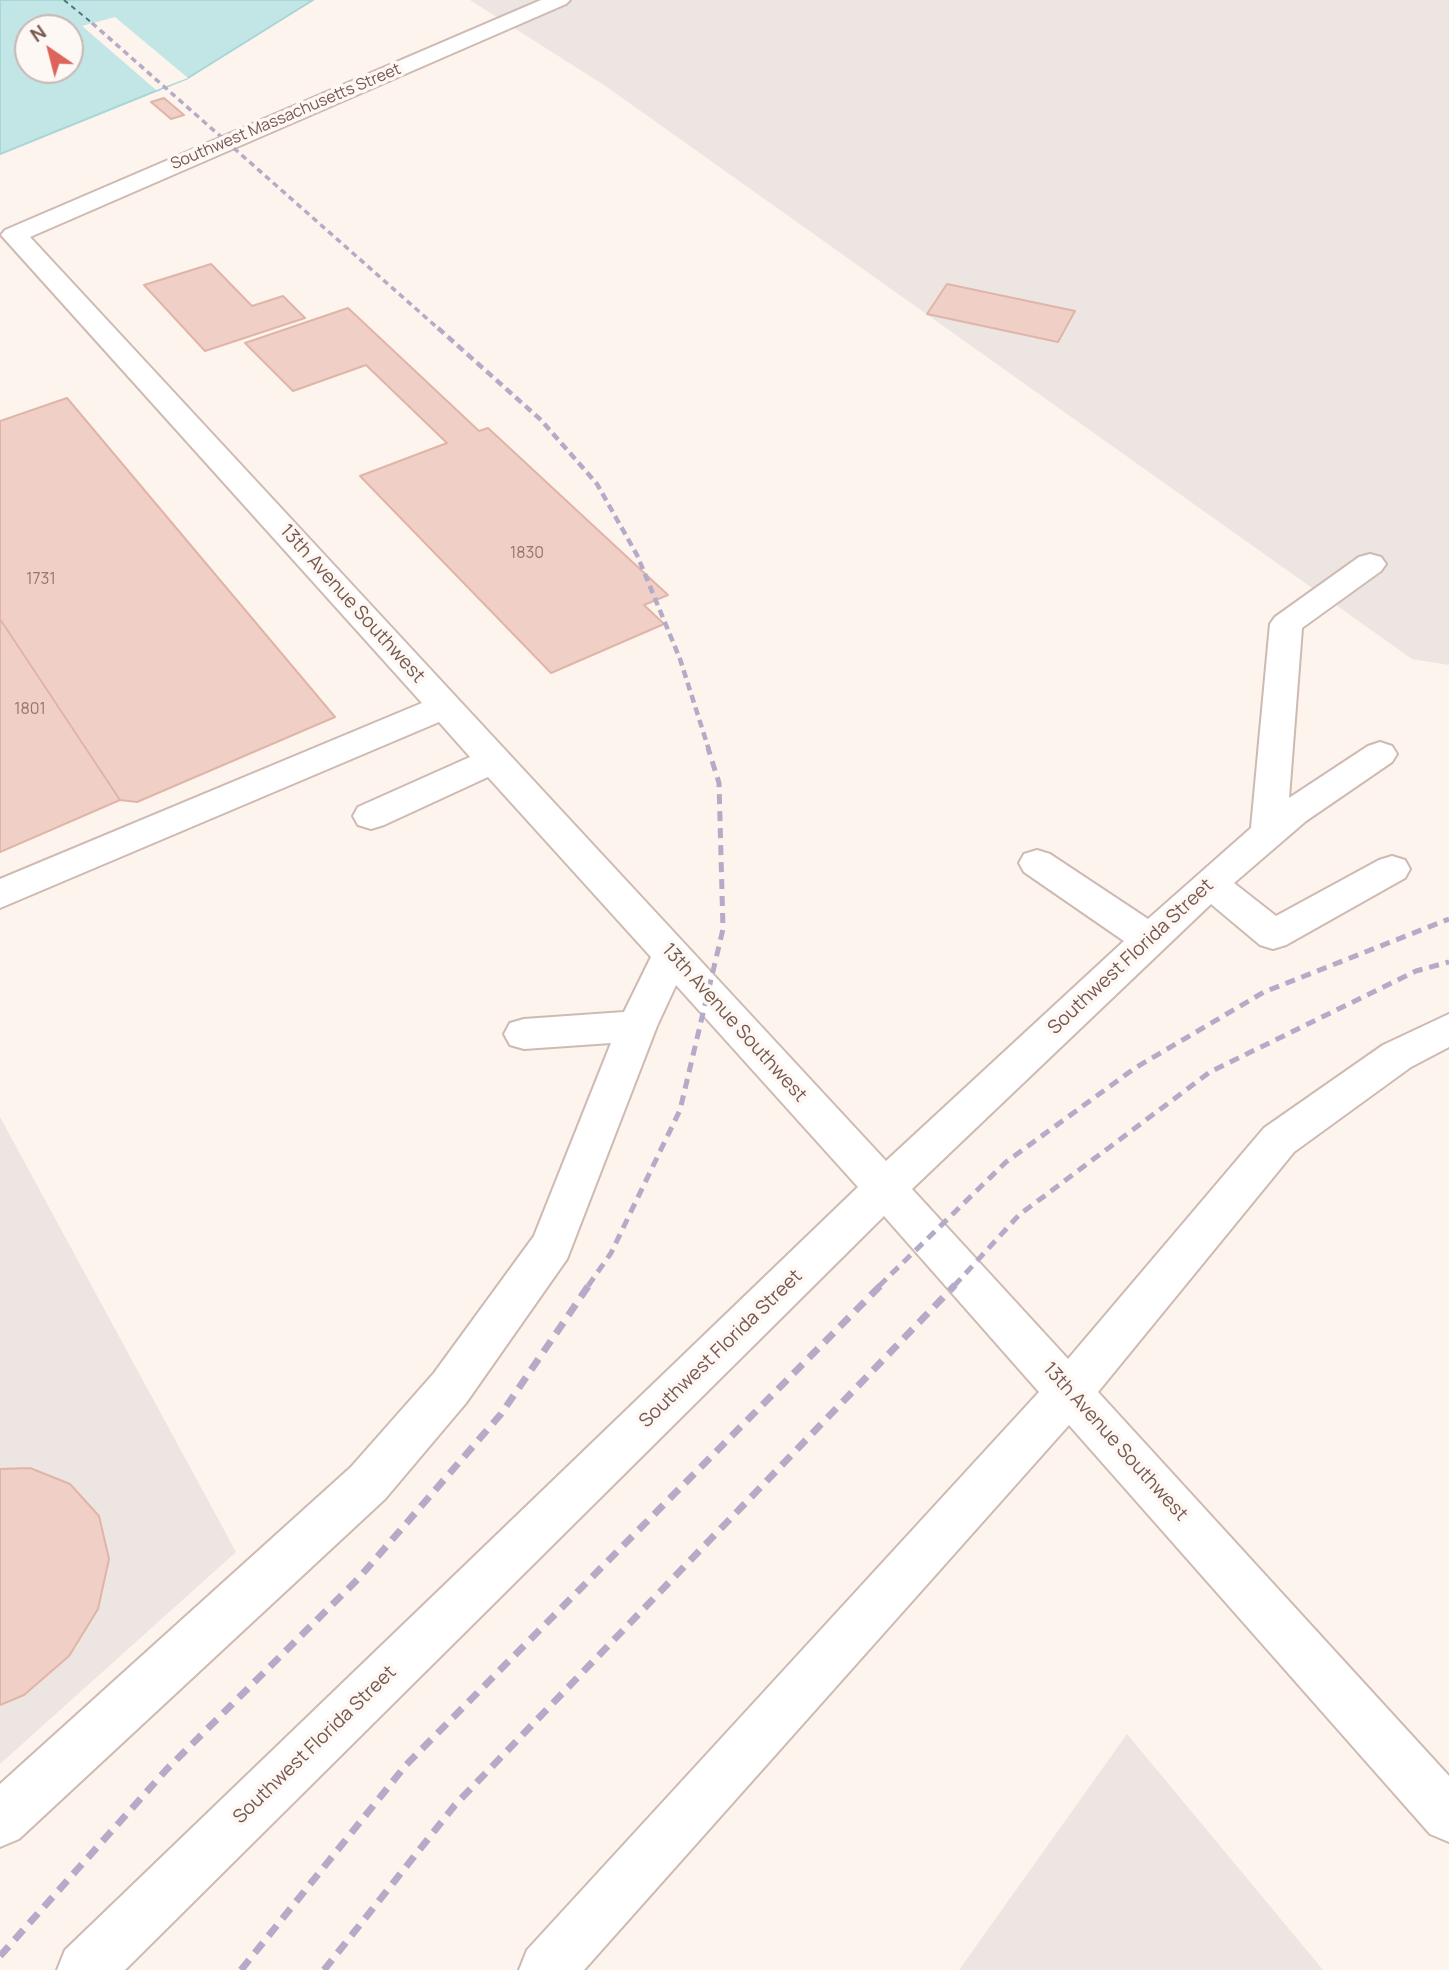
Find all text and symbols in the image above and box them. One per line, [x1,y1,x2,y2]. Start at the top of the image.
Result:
north arrow [14,14,84,84]
text: N [25,19,51,48]
street label: Southwest Massachusetts Street [168,60,404,174]
street label: 13th Avenue Southwest [275,520,429,688]
house number: 1830 [510,544,544,564]
house number: 1731 [26,570,56,590]
house number: 1801 [14,700,46,720]
street label: Southwest Florida Street [1044,874,1218,1040]
street label: 13th Avenue Southwest [657,939,811,1107]
street label: Southwest Florida Street [635,1265,807,1433]
street label: 13th Avenue Southwest [1038,1358,1192,1526]
street label: Southwest Florida Street [229,1661,401,1829]

